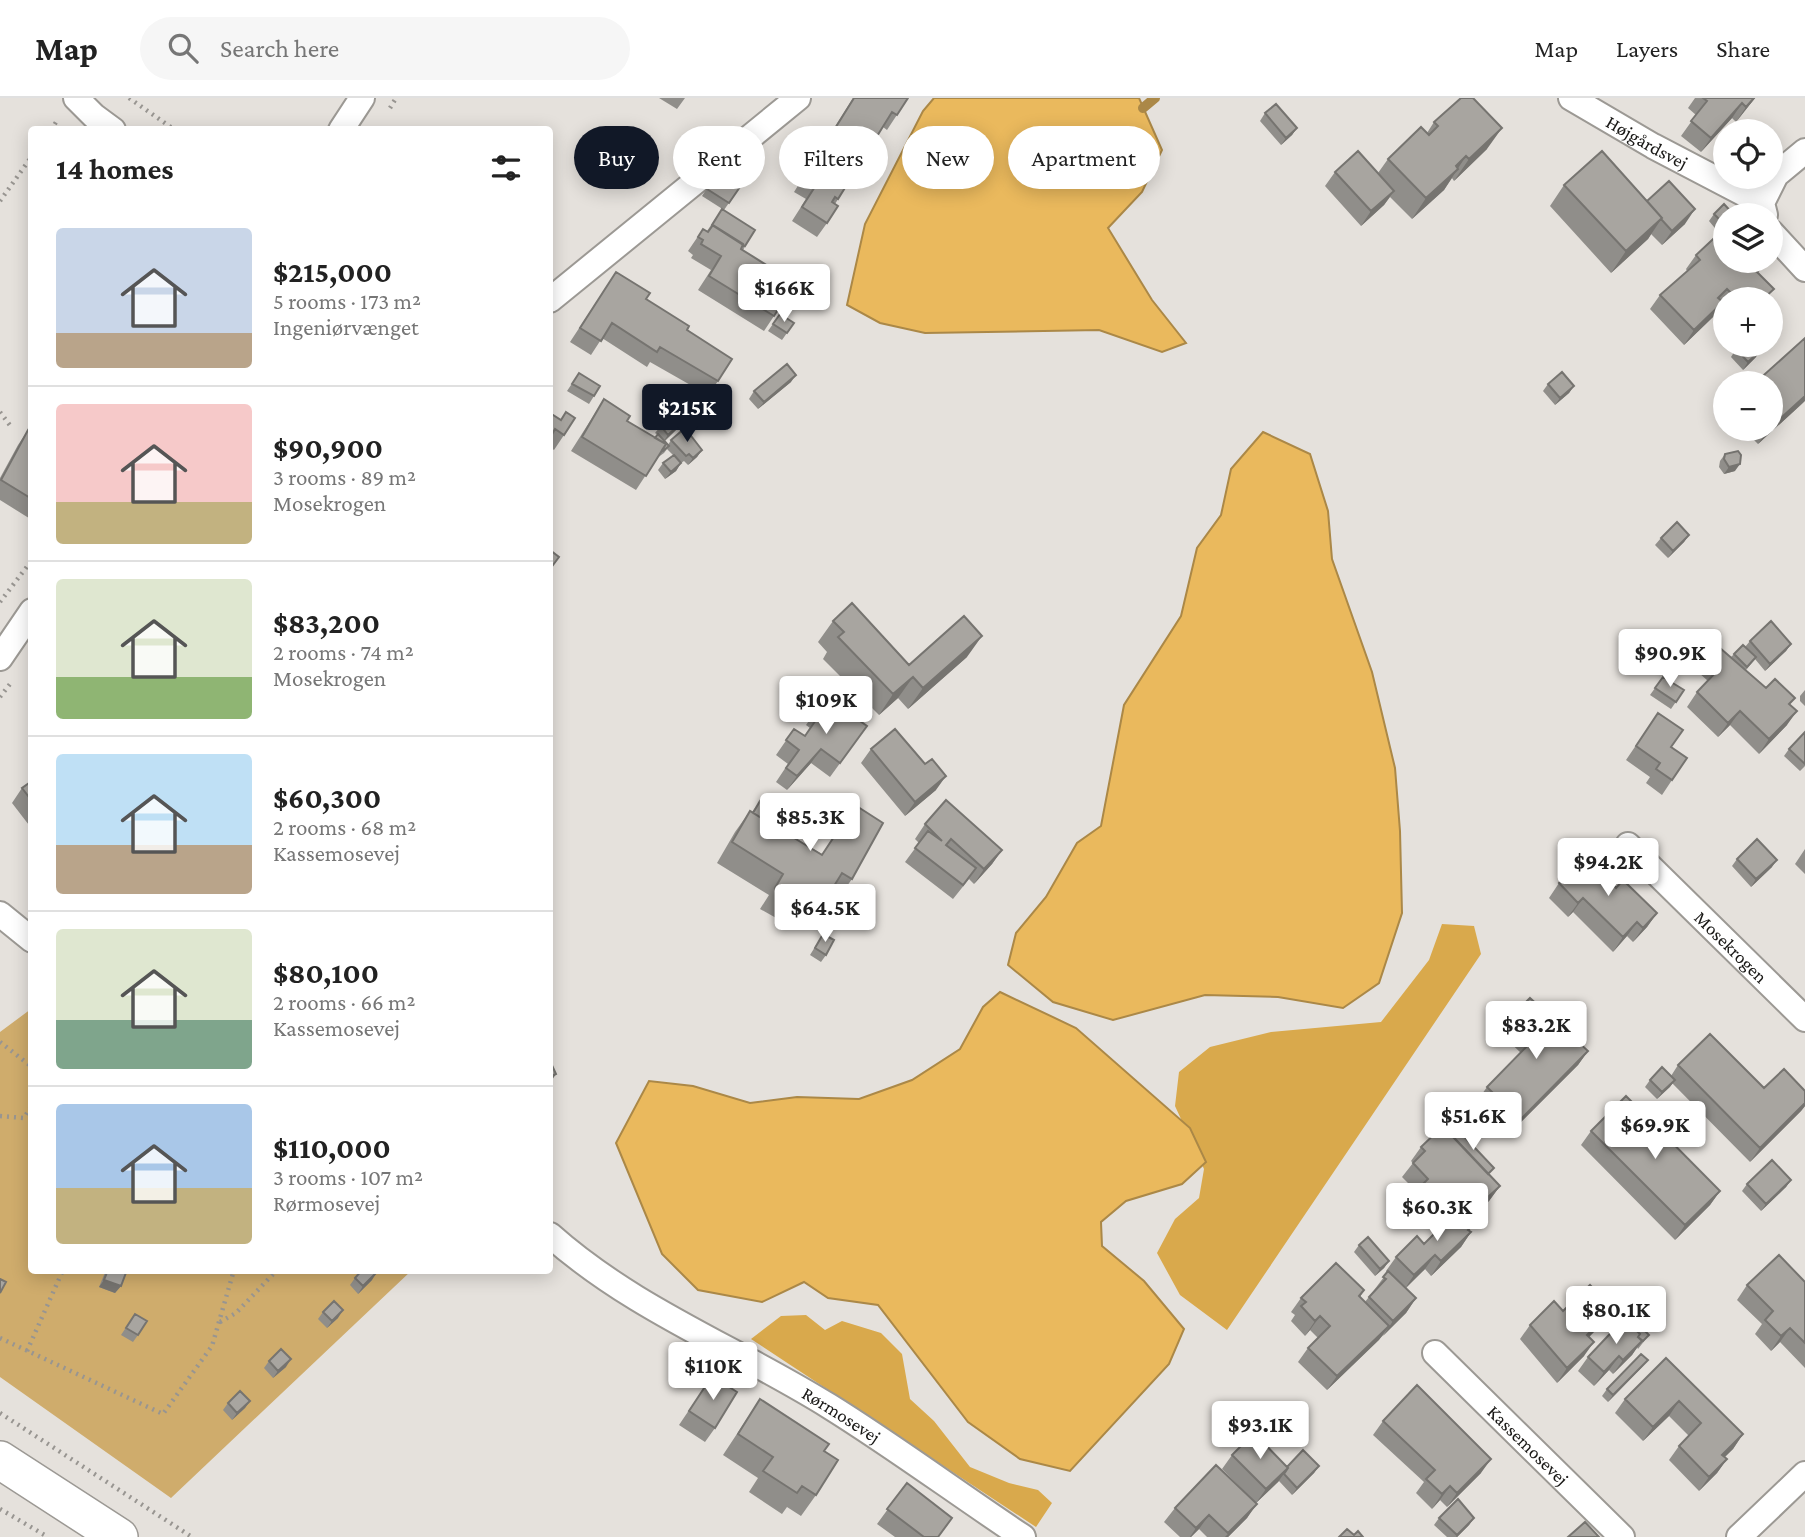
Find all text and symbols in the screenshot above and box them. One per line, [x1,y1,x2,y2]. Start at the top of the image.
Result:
search box [140,17,630,80]
icon: search [164,29,202,67]
text: Map [35,30,98,67]
text: Search here [220,34,339,63]
text: Map [1534,35,1578,62]
text: Layers [1616,35,1678,62]
text: Share [1716,35,1770,62]
street label: Højgårdsvej [1603,111,1691,174]
map controls [1713,119,1783,441]
button: locate [1713,119,1783,189]
chip: Buy [574,126,659,189]
chip: Rent [673,126,765,189]
chip: Filters [779,126,888,189]
chip: New [902,126,994,189]
chip: Apartment [1008,126,1160,189]
icon: filters [487,149,525,187]
text: 14 homes [56,152,174,185]
button: layers [1713,203,1783,273]
text: $215,000 [273,255,392,288]
icon: home [112,256,196,340]
pin: $166K [735,264,833,324]
text: $166K [754,274,814,300]
button: + [1713,287,1783,357]
text: 5 rooms · 173 m² [273,288,421,314]
text: Ingeniørvænget [273,314,419,340]
button: − [1713,371,1783,441]
pin: $215K [638,384,736,444]
text: $215K [658,394,716,420]
text: $90,900 [273,431,383,464]
icon: home [112,432,196,516]
text: 3 rooms · 89 m² [273,464,416,490]
text: Mosekrogen [273,490,386,516]
text: $83,200 [273,606,380,639]
icon: home [112,607,196,691]
pin: $90.9K [1613,630,1727,689]
text: 2 rooms · 74 m² [273,639,414,665]
text: $90.9K [1635,639,1705,665]
text: Mosekrogen [273,665,386,691]
pin: $109K [777,676,875,736]
text: $109K [795,686,857,712]
text: $60,300 [273,781,381,814]
icon: home [112,782,196,866]
pin: $85.3K [753,794,867,853]
text: $85.3K [776,803,844,829]
text: 2 rooms · 68 m² [273,814,416,840]
pin: $94.2K [1551,838,1665,898]
text: Kassemosevej [273,840,400,866]
text: $94.2K [1574,848,1642,874]
pin: $64.5K [768,884,882,944]
text: $64.5K [791,894,859,920]
street label: Mosekrogen [1690,907,1772,987]
text: $80,100 [273,956,379,989]
icon: home [112,957,196,1041]
text: 2 rooms · 66 m² [273,989,416,1015]
pin: $83.2K [1479,1002,1593,1061]
text: $83.2K [1502,1011,1570,1037]
text: Kassemosevej [273,1015,400,1041]
pin: $51.6K [1416,1093,1530,1152]
text: $51.6K [1441,1102,1505,1128]
pin: $69.9K [1598,1102,1712,1161]
text: $69.9K [1621,1111,1689,1137]
text: $110,000 [273,1131,391,1164]
icon: home [112,1132,196,1216]
text: 3 rooms · 107 m² [273,1164,423,1190]
pin: $60.3K [1380,1184,1494,1243]
text: Rørmosevej [273,1190,380,1216]
text: $60.3K [1402,1193,1472,1219]
pin: $80.1K [1559,1286,1673,1346]
text: $80.1K [1582,1296,1650,1322]
pin: $110K [664,1342,762,1402]
text: $110K [684,1352,742,1378]
street label: Rørmosevej [798,1382,884,1448]
street label: Kassemosevej [1483,1401,1573,1490]
pin: $93.1K [1203,1402,1317,1461]
text: $93.1K [1228,1411,1292,1437]

